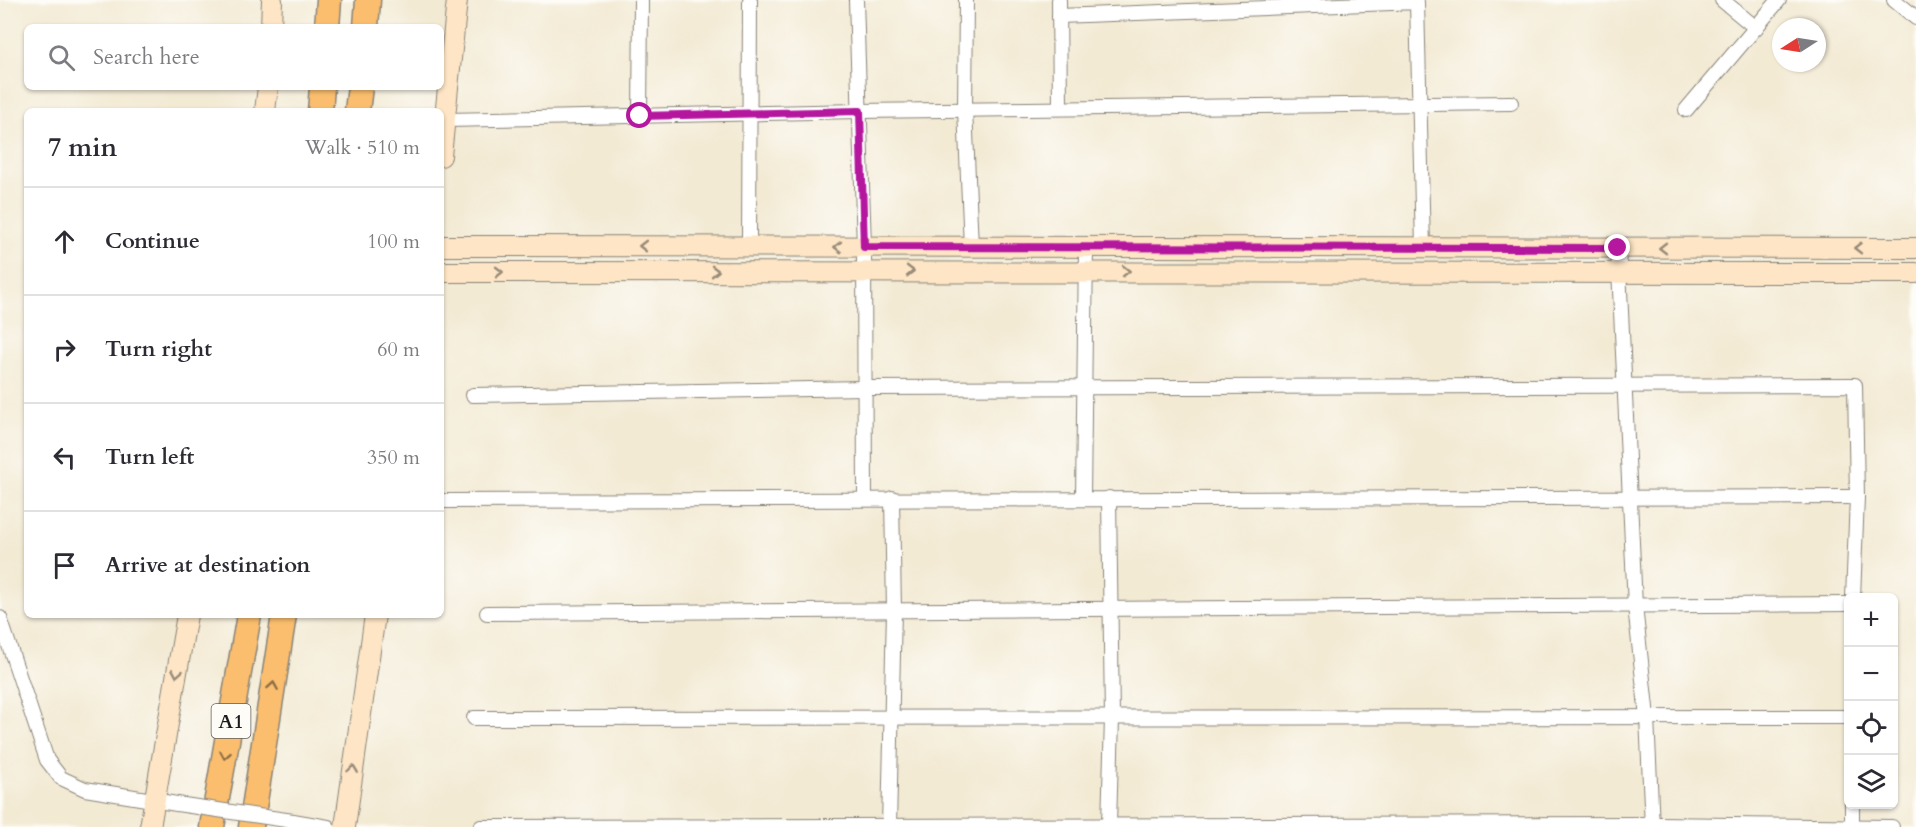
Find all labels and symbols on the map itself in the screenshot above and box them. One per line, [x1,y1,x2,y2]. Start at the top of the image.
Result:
north arrow [1772,18,1826,72]
route start [626,102,652,128]
route end [1604,234,1630,260]
one-way arrow [638,240,647,252]
one-way arrow [833,241,842,253]
one-way arrow [1658,242,1667,254]
one-way arrow [1853,242,1862,254]
one-way arrow [711,265,720,277]
one-way arrow [906,265,915,277]
one-way arrow [1122,265,1131,278]
one-way arrow [495,266,504,278]
one-way arrow [171,667,184,677]
one-way arrow [266,682,278,691]
road number: A1 [212,704,250,738]
one-way arrow [219,751,231,760]
one-way arrow [346,764,358,774]

